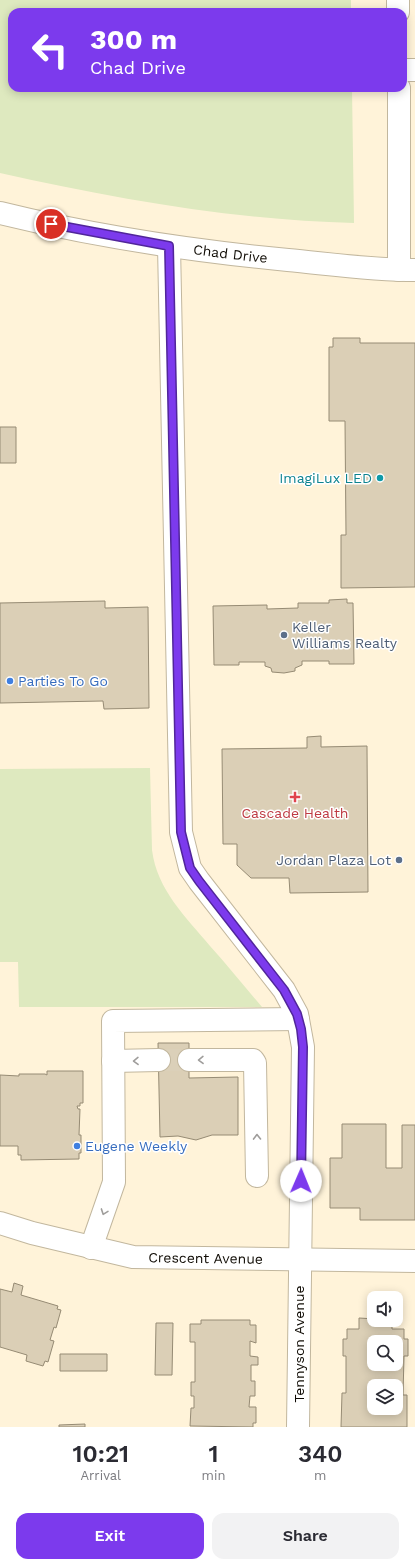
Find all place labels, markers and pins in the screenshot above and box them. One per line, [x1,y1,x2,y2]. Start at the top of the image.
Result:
pin [34,207,68,241]
place label: ImagiLux LED [279,470,372,486]
marker: ImagiLux LED [375,473,385,483]
place label: Keller Williams Realty [292,619,398,651]
marker: Keller Williams Realty [279,630,289,640]
place label: Parties To Go [18,673,108,689]
marker: Parties To Go [5,676,15,686]
marker: Cascade Health [289,791,301,803]
place label: Cascade Health [241,805,349,821]
place label: Jordan Plaza Lot [276,852,391,868]
marker: Jordan Plaza Lot [394,855,404,865]
place label: Eugene Weekly [85,1138,188,1154]
marker: Eugene Weekly [72,1141,82,1151]

